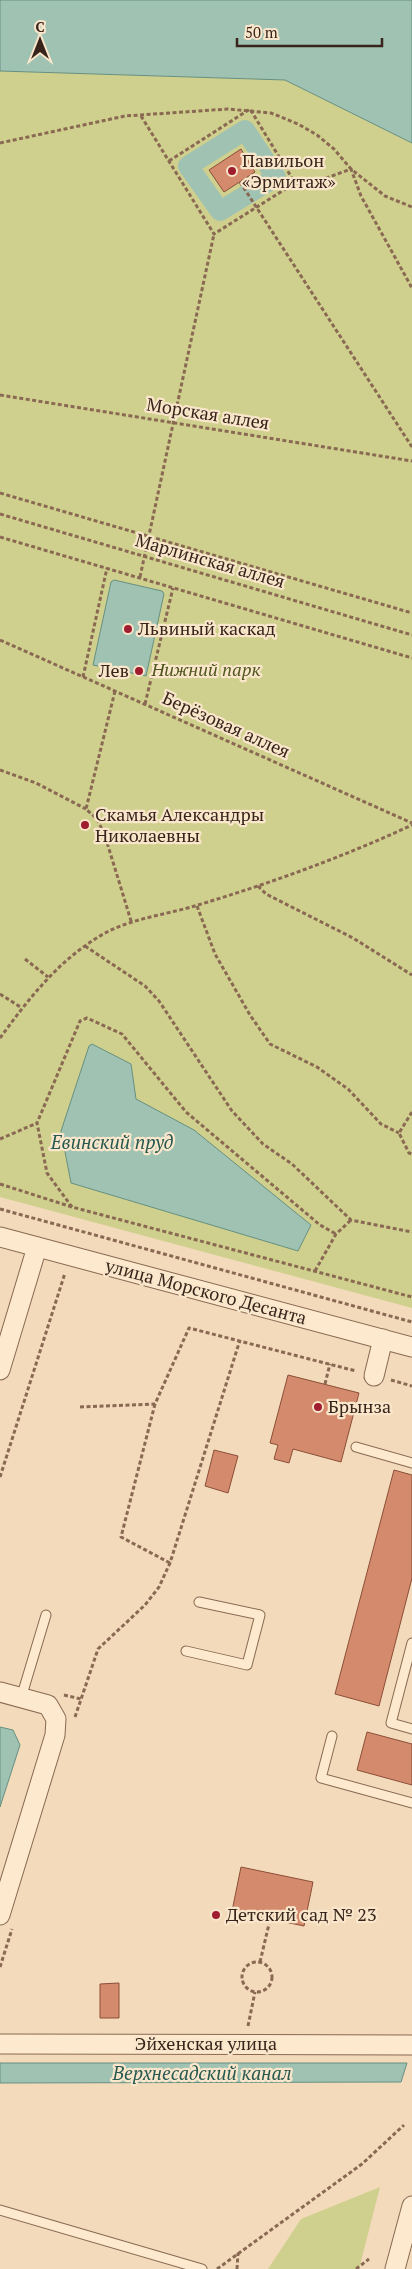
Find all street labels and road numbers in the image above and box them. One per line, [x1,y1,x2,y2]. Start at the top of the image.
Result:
street label: Морская аллея [145,391,271,435]
street label: Марлинская аллея [133,527,288,593]
street label: Берёзовая аллея [159,685,294,763]
street label: улица Морского Десанта [102,1252,309,1329]
street label: Эйхенская улица [135,2031,277,2055]

